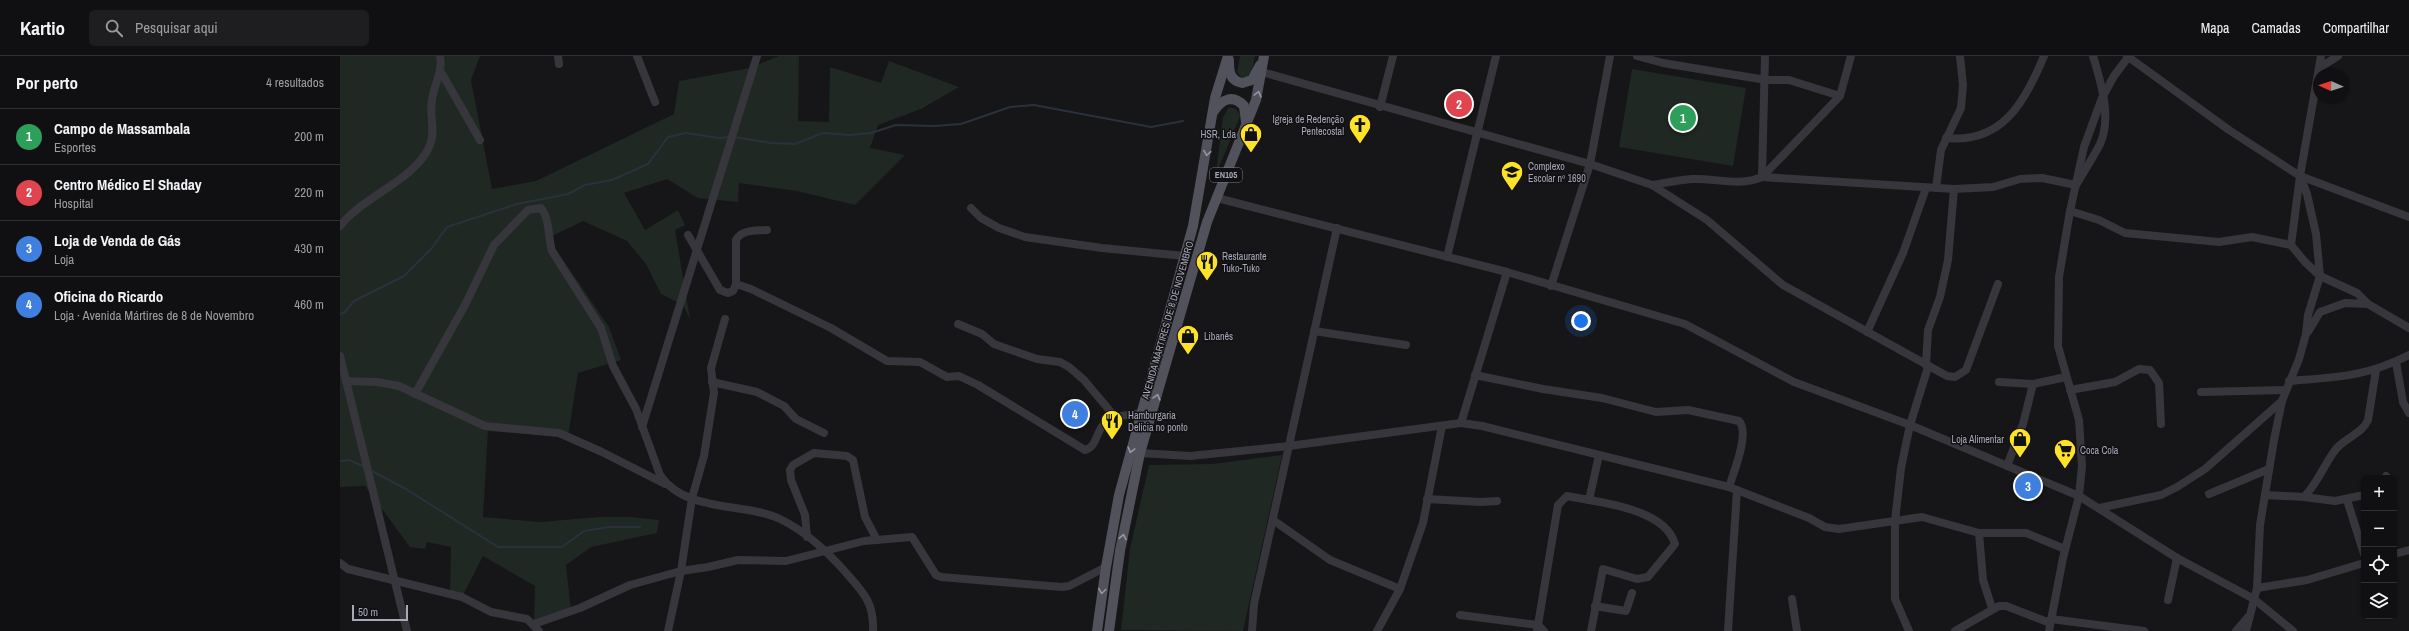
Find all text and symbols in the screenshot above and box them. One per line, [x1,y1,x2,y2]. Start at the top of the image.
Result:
search box [89,10,369,46]
text: Kartio [20,15,65,41]
icon: search [103,17,125,39]
text: Pesquisar aqui [135,17,218,38]
text: Mapa [2201,19,2230,37]
text: Camadas [2252,19,2301,37]
text: Compartilhar [2323,19,2389,37]
north arrow [2313,68,2349,104]
text: Por perto [16,71,78,94]
text: 4 resultados [266,74,324,91]
pin: 2 [1446,89,1472,119]
one-way arrow [1253,91,1262,98]
pin: 1 [1670,103,1696,133]
church icon: Igreja de Redenção Pentecostal [1347,112,1373,145]
place label: Igreja de Redenção Pentecostal [1272,113,1344,138]
text: Campo de Massambala [54,118,190,139]
shop icon: HSR, Lda [1238,121,1264,154]
text: 1 [26,128,32,145]
text: 200 m [294,128,324,145]
place label: HSR, Lda [1200,128,1236,141]
text: Esportes [54,139,96,156]
one-way arrow [1203,149,1212,156]
school or university icon: Complexo Escolar nº 1690 [1499,159,1525,192]
place label: Complexo Escolar nº 1690 [1528,160,1586,185]
road number: EN105 [1210,168,1242,182]
text: Centro Médico El Shaday [54,174,202,195]
text: 2 [26,184,32,201]
text: 220 m [294,184,324,201]
text: Hospital [54,195,93,212]
text: Loja de Venda de Gás [54,230,181,251]
text: 3 [26,240,32,257]
text: 430 m [294,240,324,257]
street label: AVENIDA MÁRTIRES DE 8 DE NOVEMBRO [1138,240,1196,402]
restaurant icon: Restaurante Tuko-Tuko [1194,249,1220,282]
place label: Restaurante Tuko-Tuko [1222,250,1267,275]
text: Loja [54,251,74,268]
text: Oficina do Ricardo [54,286,163,307]
text: 4 [26,296,32,313]
text: 460 m [294,296,324,313]
text: Loja · Avenida Mártires de 8 de Novembro [54,307,254,324]
your location [1571,311,1591,331]
shop icon: Libanês [1175,323,1201,356]
place label: Libanês [1204,330,1233,343]
one-way arrow [1152,394,1161,401]
pin: 4 [1062,399,1088,429]
restaurant icon: Hamburgaria Delícia no ponto [1099,408,1125,441]
place label: Hamburgaria Delícia no ponto [1128,409,1188,434]
shop icon: Loja Alimentar [2007,426,2033,459]
place label: Loja Alimentar [1952,433,2004,446]
supermarket icon: Coca Cola [2052,437,2078,470]
place label: Coca Cola [2080,444,2119,457]
one-way arrow [1127,446,1136,453]
pin: 3 [2015,471,2041,501]
map controls [2361,475,2397,619]
button: + [2361,475,2397,511]
button: − [2361,511,2397,547]
one-way arrow [1118,534,1126,540]
button: locate [2361,547,2397,583]
button: layers [2361,583,2397,619]
one-way arrow [1098,588,1107,594]
scale bar [352,603,408,622]
text: 50 m [358,605,378,619]

